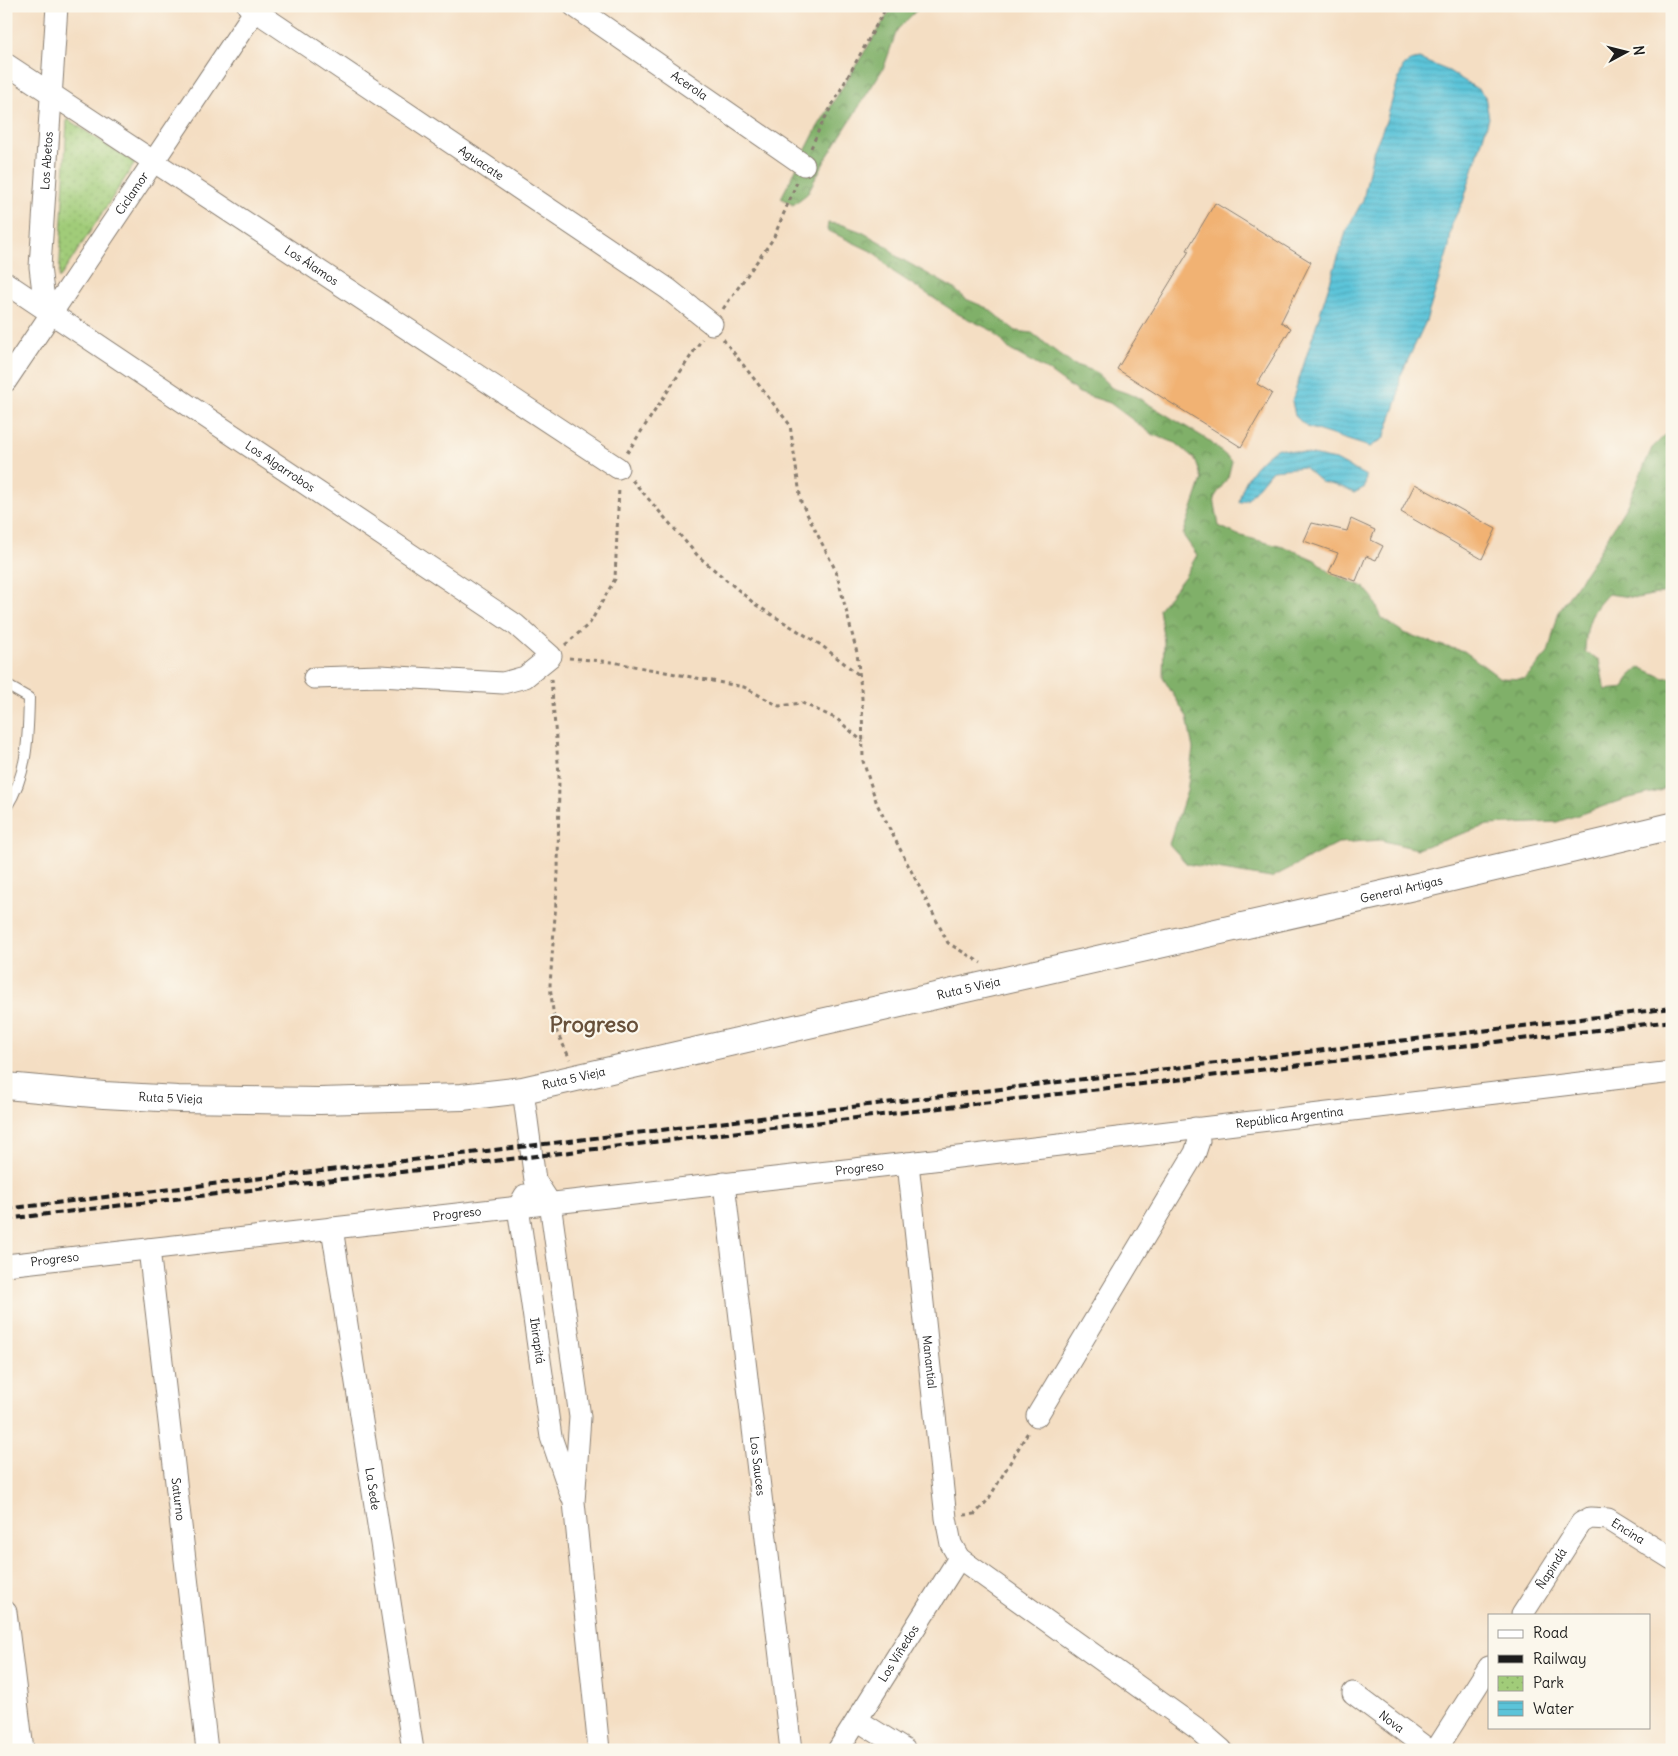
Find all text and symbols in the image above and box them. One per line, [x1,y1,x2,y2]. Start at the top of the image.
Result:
north arrow [1600,28,1650,78]
text: N [1629,45,1648,56]
street label: Acerola [668,67,711,103]
street label: Los Abetos [37,131,56,190]
street label: Aguacate [456,142,507,183]
street label: Ciclamor [112,169,151,217]
street label: Los Álamos [282,242,342,288]
street label: Los Algarrobos [243,438,318,495]
street label: General Artigas [1359,872,1444,906]
street label: Ruta 5 Vieja [935,973,1002,1002]
district label: Progreso [549,1010,639,1038]
street label: Ruta 5 Vieja [541,1063,607,1092]
street label: Ruta 5 Vieja [138,1089,203,1106]
street label: República Argentina [1235,1103,1344,1131]
street label: Progreso [834,1158,885,1178]
street label: Progreso [432,1203,482,1224]
street label: Progreso [30,1249,80,1269]
street label: Ibirapitá [527,1317,548,1365]
street label: Manantial [919,1334,940,1389]
street label: Los Sauces [747,1435,769,1497]
street label: La Sede [362,1467,384,1511]
street label: Saturno [169,1477,188,1522]
street label: Encina [1609,1515,1648,1547]
street label: Ñapindá [1533,1545,1570,1592]
legend [1488,1614,1650,1728]
street label: Los Viñedos [875,1622,922,1685]
text: Road [1533,1623,1568,1642]
text: Railway [1533,1649,1587,1668]
text: Park [1533,1673,1564,1692]
text: Water [1533,1699,1574,1718]
street label: Nova [1376,1707,1407,1736]

